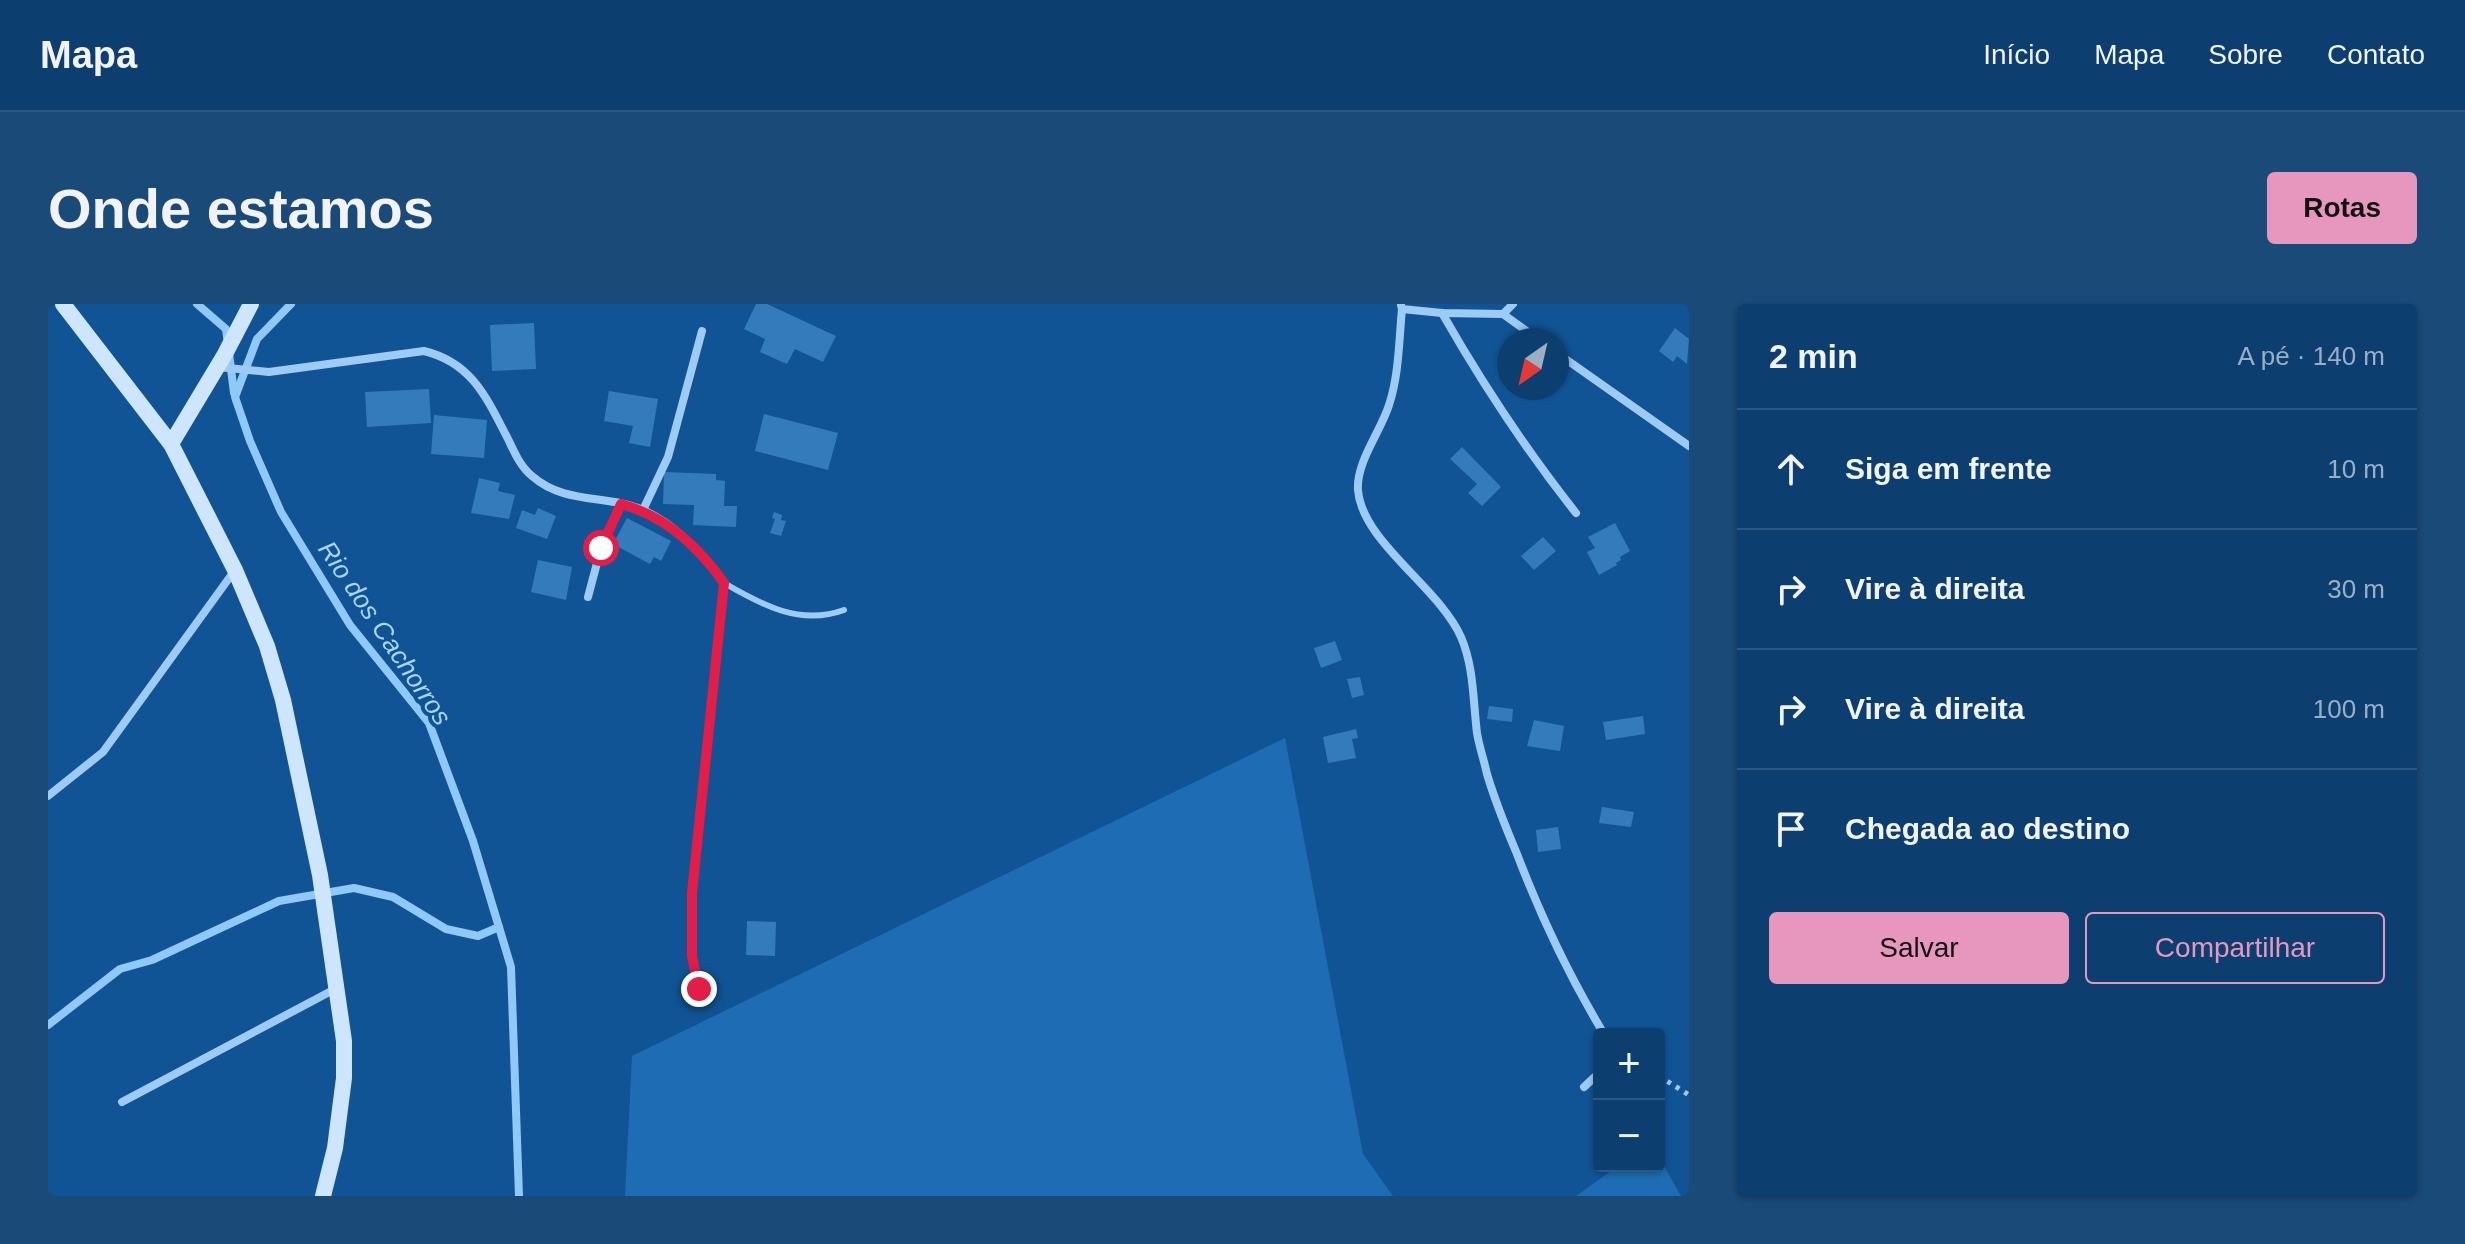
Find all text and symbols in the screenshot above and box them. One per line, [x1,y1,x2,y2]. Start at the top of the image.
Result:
text: Mapa [40,34,137,76]
text: Início [1983,39,2050,70]
text: Mapa [2094,39,2164,70]
text: Sobre [2208,39,2283,70]
text: Contato [2327,39,2425,70]
button: Rotas [2267,172,2417,244]
text: Onde estamos [48,177,434,240]
north arrow [1497,328,1569,400]
text: 2 min [1769,337,1858,375]
text: A pé · 140 m [2238,341,2385,371]
icon: ahead [1769,447,1813,491]
text: Siga em frente [1845,452,2052,485]
text: 10 m [2327,454,2385,484]
route start [583,530,619,566]
water label: Rio dos Cachorros [312,535,458,731]
icon: right [1769,567,1813,611]
text: Vire à direita [1845,572,2025,605]
text: 30 m [2327,574,2385,604]
icon: right [1769,687,1813,731]
text: Vire à direita [1845,692,2025,725]
text: 100 m [2313,694,2385,724]
icon: arrive [1769,807,1813,851]
text: Chegada ao destino [1845,812,2130,845]
button: Salvar [1769,912,2069,984]
button: Compartilhar [2085,912,2385,984]
route end [681,971,717,1007]
map controls [1593,1028,1665,1172]
button: + [1593,1028,1665,1100]
button: − [1593,1100,1665,1172]

